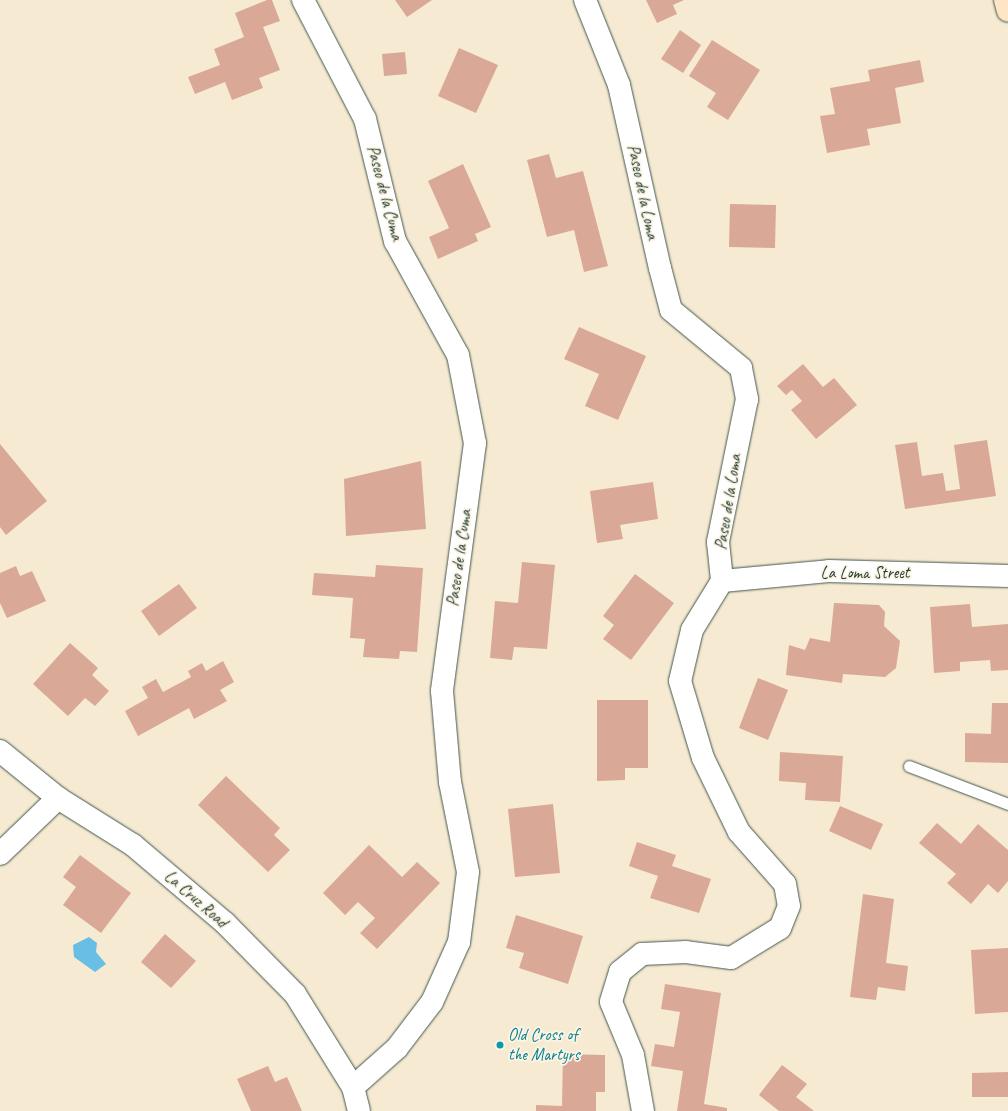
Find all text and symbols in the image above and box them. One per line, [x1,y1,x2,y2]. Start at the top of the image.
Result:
street label: Paseo de la Cuma [363,143,407,243]
street label: Paseo de la Loma [623,143,663,241]
street label: Paseo de la Loma [710,453,746,551]
street label: Paseo de la Cuma [442,508,476,608]
street label: La Loma Street [820,563,910,583]
street label: La Cruz Road [160,866,232,932]
place label: Old Cross of the Martyrs [508,1025,580,1065]
marker: Old Cross of the Martyrs [495,1040,505,1050]

